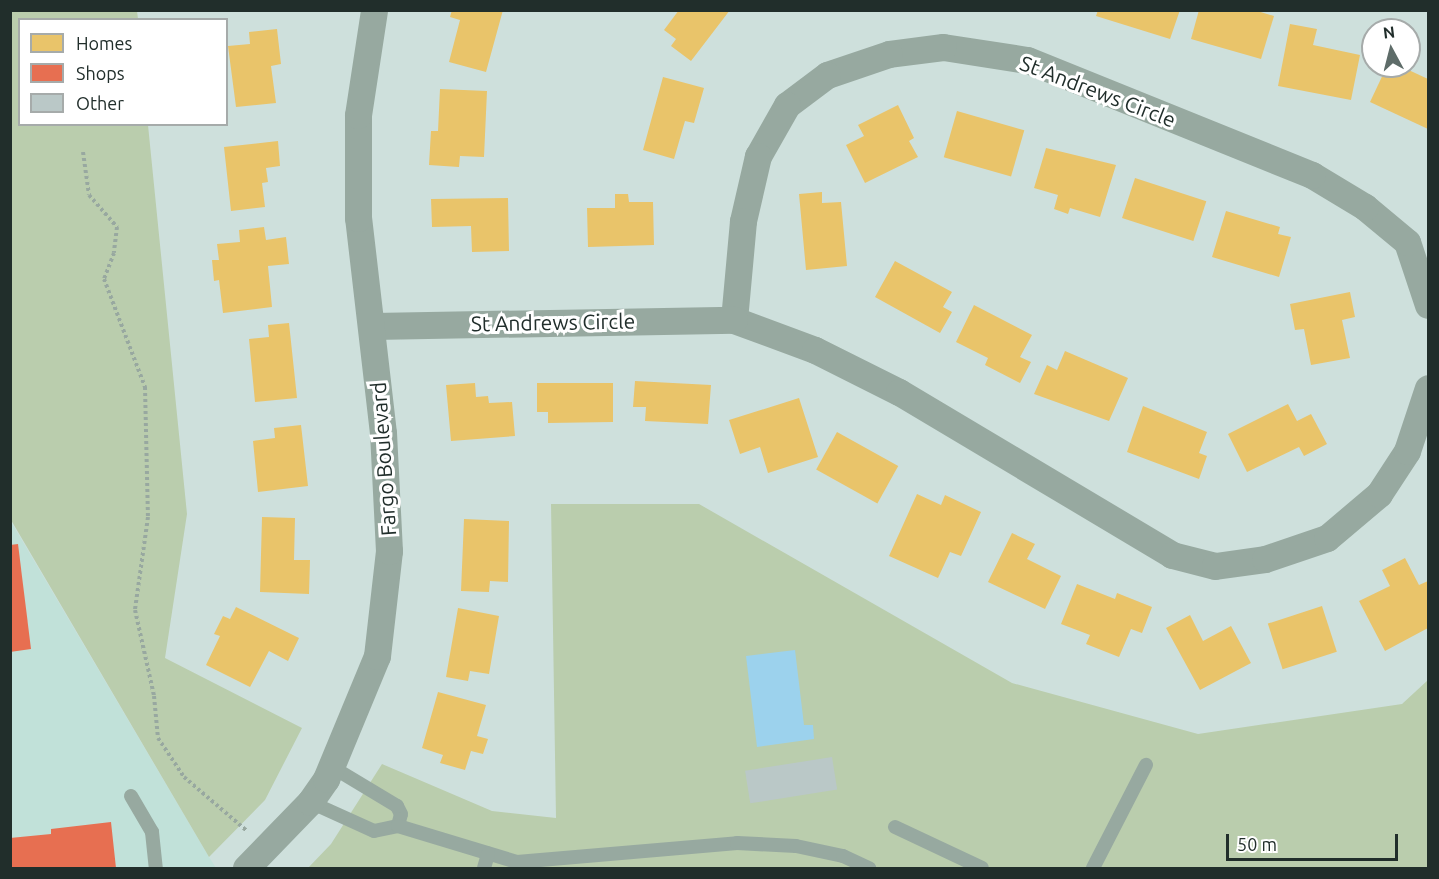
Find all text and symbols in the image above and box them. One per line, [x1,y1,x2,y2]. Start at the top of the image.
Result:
legend [18,18,228,126]
north arrow [1361,18,1421,78]
text: N [1382,22,1396,42]
text: Homes [76,33,132,53]
street label: St Andrews Circle [1017,50,1179,132]
text: Shops [76,63,125,83]
text: Other [76,93,124,113]
street label: St Andrews Circle [471,308,635,336]
street label: Fargo Boulevard [365,381,401,537]
scale bar [1229,822,1402,860]
text: 50 m [1237,834,1277,854]

